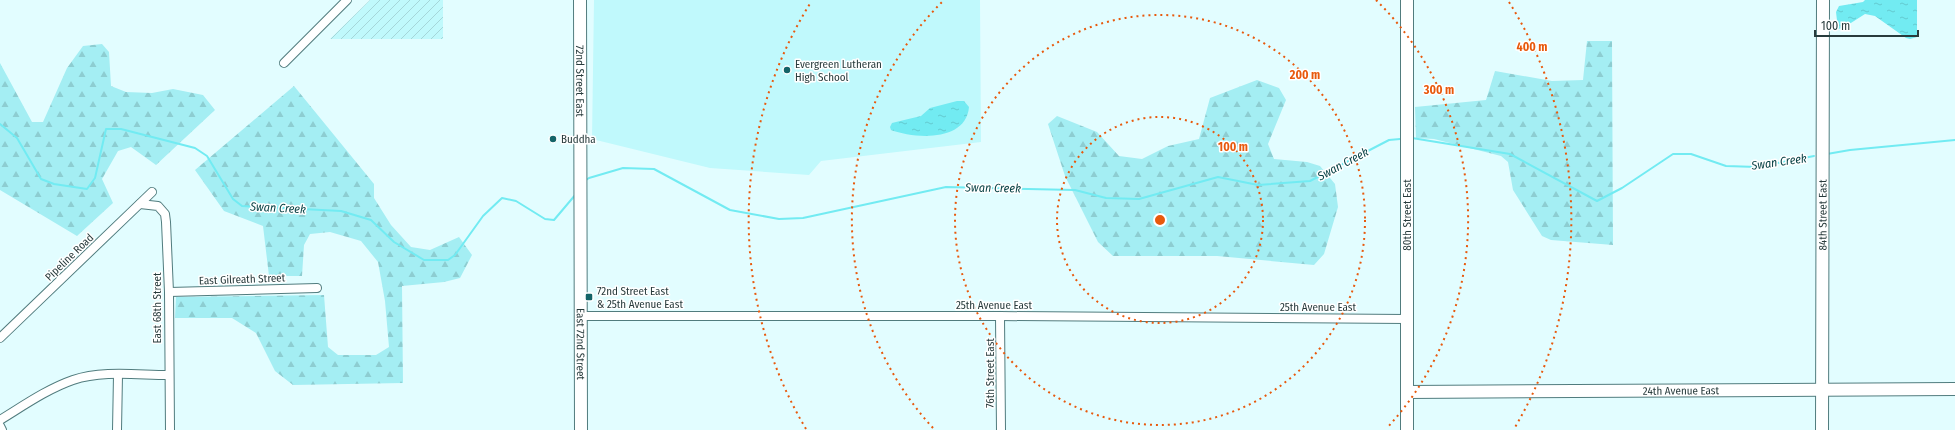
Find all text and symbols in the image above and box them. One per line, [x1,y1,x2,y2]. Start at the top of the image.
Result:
scale bar [1815,12,1918,38]
text: 100 m [1821,19,1850,33]
text: 400 m [1517,40,1547,54]
street label: 72nd Street East [573,45,586,117]
place label: Evergreen Lutheran High School [795,58,882,84]
marker: Evergreen Lutheran High School [782,65,792,75]
text: 200 m [1289,68,1320,82]
text: 300 m [1423,83,1454,97]
place label: Buddha [561,133,596,146]
marker: Buddha [548,134,558,144]
text: 100 m [1218,140,1248,154]
water label: Swan Creek [1314,145,1371,184]
water label: Swan Creek [1749,151,1808,173]
street label: 80th Street East [1401,179,1414,251]
street label: 84th Street East [1816,179,1830,251]
water label: Swan Creek [964,180,1021,195]
water label: Swan Creek [249,199,306,216]
centre of rings [1153,213,1167,227]
street label: Pipeline Road [42,231,96,284]
street label: East Gilreath Street [199,271,286,288]
street label: East 68th Street [151,272,164,344]
place label: 72nd Street East & 25th Avenue East [597,285,683,311]
marker: 72nd Street East & 25th Avenue East [584,292,594,302]
street label: 25th Avenue East [956,299,1032,312]
street label: 25th Avenue East [1280,301,1356,314]
street label: East 72nd Street [574,308,587,380]
street label: 76th Street East [984,338,997,408]
street label: 24th Avenue East [1643,384,1720,398]

